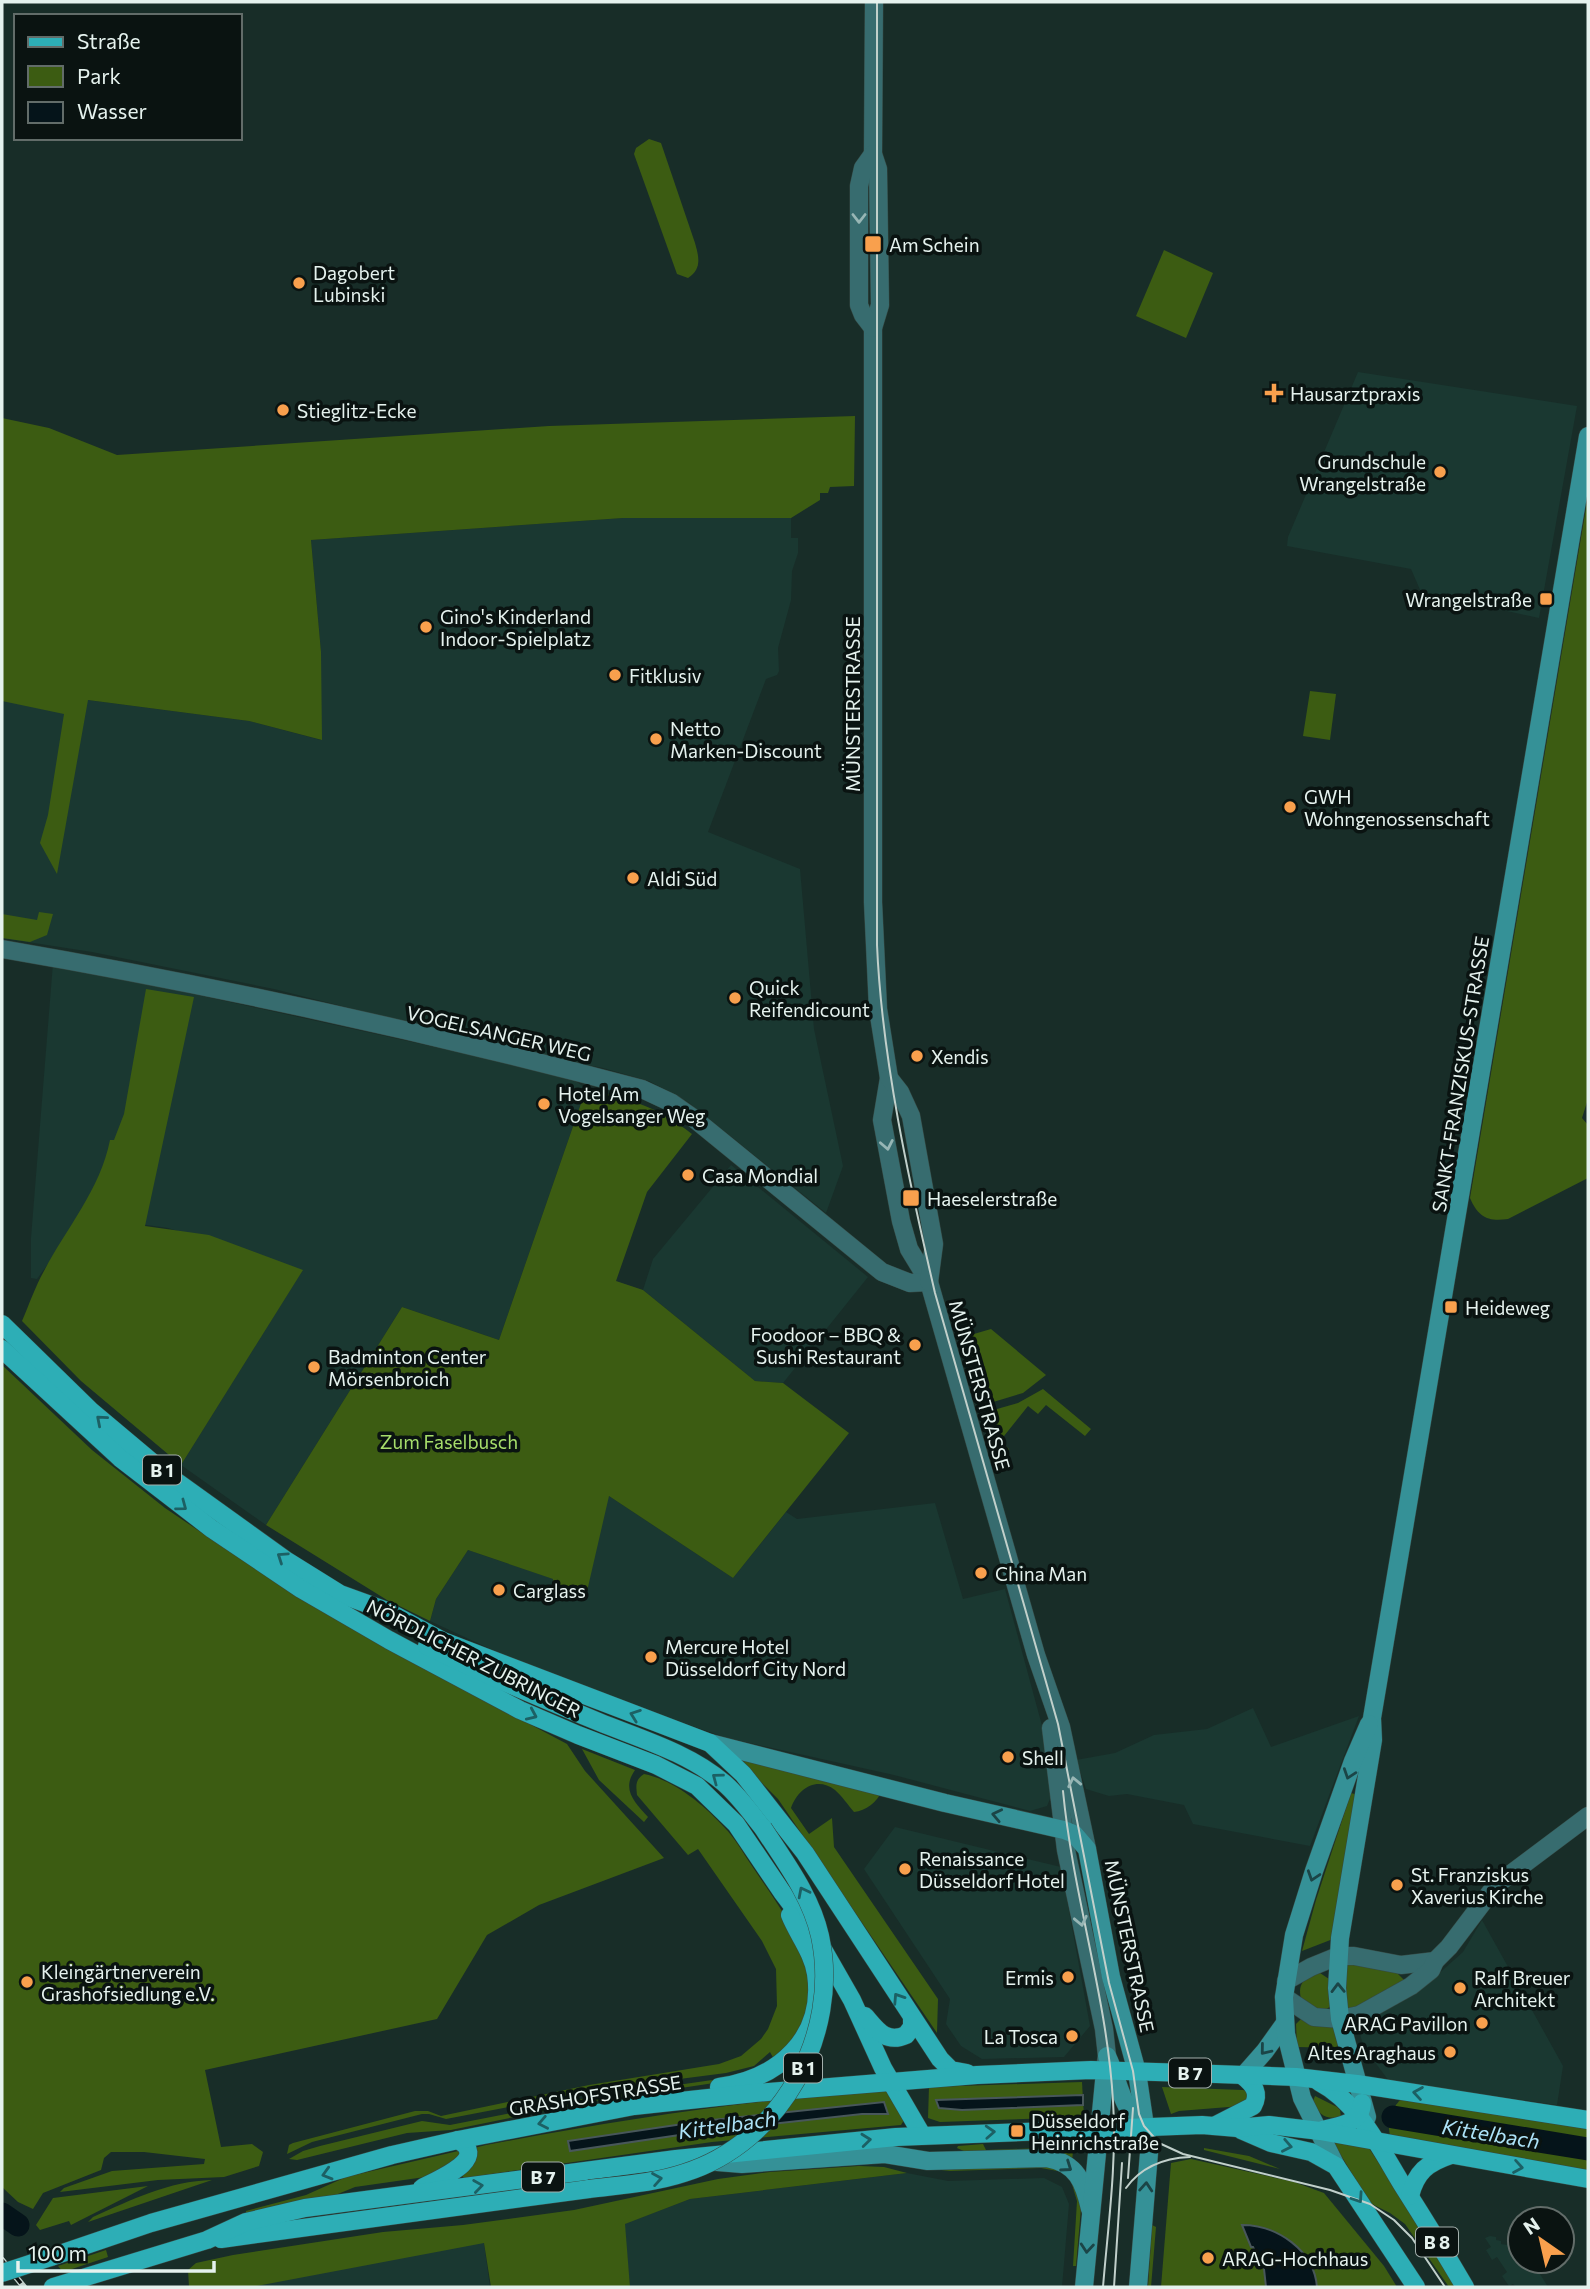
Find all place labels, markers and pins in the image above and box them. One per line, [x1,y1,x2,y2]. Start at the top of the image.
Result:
place label: Am Schein [889,233,980,256]
marker: Am Schein [863,234,883,254]
place label: Dagobert Lubinski [313,261,395,306]
marker: Dagobert Lubinski [291,275,307,291]
place label: Hausarztpraxis [1290,382,1420,405]
marker: Hausarztpraxis [1264,383,1284,403]
place label: Stieglitz-Ecke [297,399,416,422]
marker: Stieglitz-Ecke [275,402,291,418]
place label: Grundschule Wrangelstraße [1299,450,1426,495]
marker: Grundschule Wrangelstraße [1432,464,1448,480]
place label: Wrangelstraße [1405,588,1532,611]
marker: Wrangelstraße [1538,591,1554,607]
place label: Gino's Kinderland Indoor-Spielplatz [440,605,591,650]
marker: Gino's Kinderland Indoor-Spielplatz [418,619,434,635]
place label: Fitklusiv [629,664,702,687]
marker: Fitklusiv [607,667,623,683]
place label: Netto Marken-Discount [670,717,822,762]
marker: Netto Marken-Discount [648,731,664,747]
place label: GWH Wohngenossenschaft [1304,785,1490,830]
marker: GWH Wohngenossenschaft [1282,799,1298,815]
place label: Aldi Süd [647,867,717,890]
marker: Aldi Süd [625,870,641,886]
place label: Quick Reifendicount [749,976,870,1021]
marker: Quick Reifendicount [727,990,743,1006]
place label: Xendis [931,1045,989,1068]
marker: Xendis [909,1048,925,1064]
place label: Hotel Am Vogelsanger Weg [558,1082,705,1127]
marker: Hotel Am Vogelsanger Weg [536,1096,552,1112]
place label: Casa Mondial [702,1164,818,1187]
marker: Casa Mondial [680,1167,696,1183]
place label: Haeselerstraße [927,1187,1057,1210]
marker: Haeselerstraße [901,1188,921,1208]
place label: Heideweg [1465,1296,1550,1319]
marker: Heideweg [1443,1299,1459,1315]
place label: Foodoor – BBQ & Sushi Restaurant [750,1323,901,1368]
marker: Foodoor – BBQ & Sushi Restaurant [907,1337,923,1353]
place label: Badminton Center Mörsenbroich [328,1345,487,1390]
marker: Badminton Center Mörsenbroich [306,1359,322,1375]
place label: China Man [995,1562,1087,1585]
marker: China Man [973,1565,989,1581]
place label: Carglass [513,1579,586,1602]
marker: Carglass [491,1582,507,1598]
place label: Mercure Hotel Düsseldorf City Nord [665,1635,846,1680]
marker: Mercure Hotel Düsseldorf City Nord [643,1649,659,1665]
place label: Shell [1022,1746,1064,1769]
marker: Shell [1000,1749,1016,1765]
place label: Renaissance Düsseldorf Hotel [919,1847,1065,1892]
marker: Renaissance Düsseldorf Hotel [897,1861,913,1877]
place label: St. Franziskus Xaverius Kirche [1411,1863,1544,1908]
marker: St. Franziskus Xaverius Kirche [1389,1877,1405,1893]
place label: Kleingärtnerverein Grashofsiedlung e.V. [41,1960,215,2005]
place label: Ermis [1005,1966,1054,1989]
place label: Ralf Breuer Architekt [1474,1966,1571,2011]
marker: Ermis [1060,1969,1076,1985]
marker: Kleingärtnerverein Grashofsiedlung e.V. [19,1974,35,1990]
marker: Ralf Breuer Architekt [1452,1980,1468,1996]
place label: ARAG Pavillon [1344,2012,1468,2035]
marker: ARAG Pavillon [1474,2015,1490,2031]
place label: La Tosca [984,2025,1058,2048]
marker: La Tosca [1064,2028,1080,2044]
place label: Altes Araghaus [1307,2041,1436,2064]
marker: Altes Araghaus [1442,2044,1458,2060]
place label: Düsseldorf Heinrichstraße [1031,2109,1159,2154]
marker: Düsseldorf Heinrichstraße [1009,2123,1025,2139]
place label: ARAG-Hochhaus [1222,2247,1368,2270]
marker: ARAG-Hochhaus [1200,2250,1216,2266]

